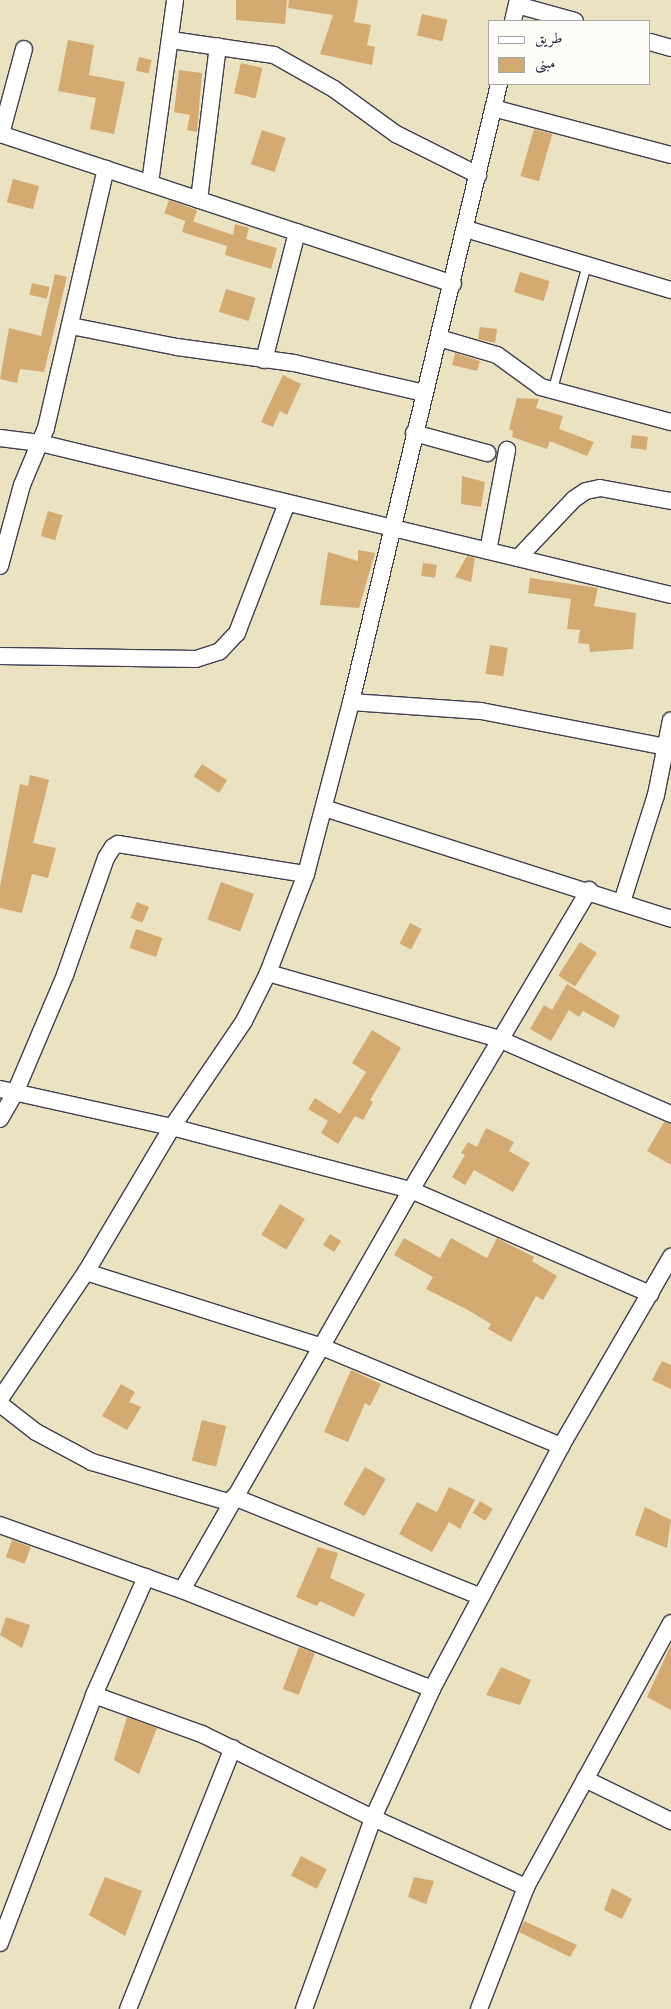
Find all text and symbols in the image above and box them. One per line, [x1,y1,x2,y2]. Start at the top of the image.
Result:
legend [488,20,651,85]
text: طريق [535,28,562,48]
text: مبنى [535,53,555,73]

